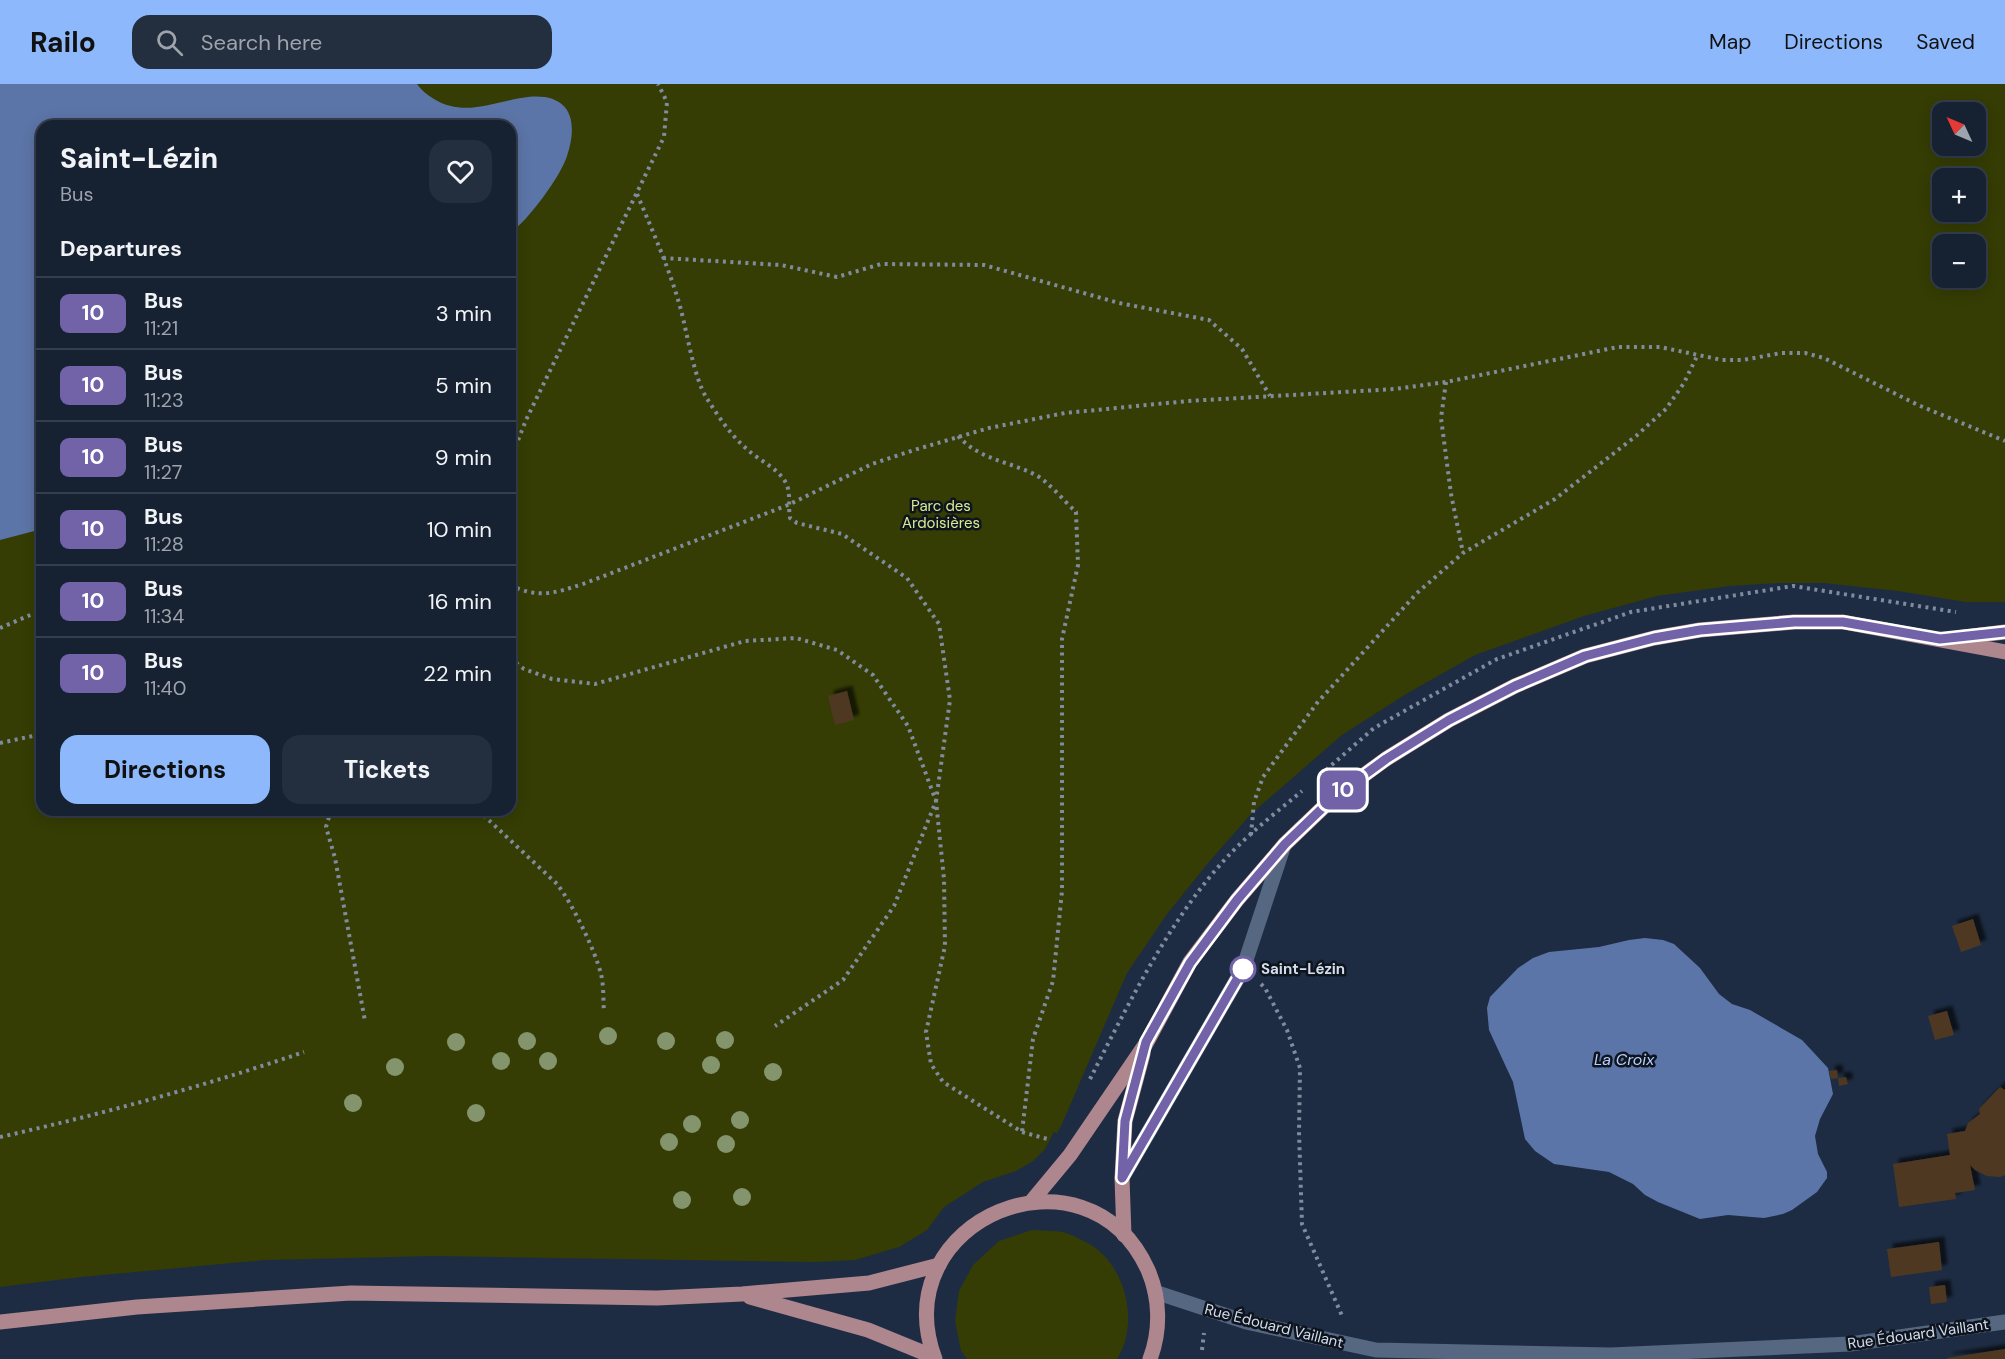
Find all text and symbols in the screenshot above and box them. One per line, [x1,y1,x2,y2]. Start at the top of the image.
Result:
search box [132,15,552,69]
text: Railo [30,24,96,61]
icon: search [153,26,186,59]
text: Search here [201,28,322,57]
text: Map [1709,28,1751,56]
text: Directions [1784,28,1883,56]
text: Saved [1916,28,1975,56]
north arrow [1932,102,1986,156]
map controls [1932,102,1986,288]
text: Saint-Lézin [60,140,218,177]
button: heart [429,140,492,203]
button: + [1932,168,1986,222]
text: Bus [60,181,94,207]
text: Departures [60,234,182,263]
button: − [1932,234,1986,288]
text: Bus [144,286,183,315]
text: 10 [82,299,104,327]
text: 3 min [436,299,492,328]
text: 11:21 [144,315,178,341]
text: Bus [144,358,183,387]
text: 10 [82,371,104,399]
text: 5 min [435,371,492,400]
text: 11:23 [144,387,184,413]
text: Bus [144,430,183,459]
text: 10 [82,443,104,471]
text: 9 min [435,443,492,472]
text: 11:27 [144,459,182,485]
park label: Parc des Ardoisières [902,496,980,533]
text: Bus [144,502,183,531]
text: 10 [82,515,104,543]
text: 10 min [427,515,492,544]
text: 11:28 [144,531,184,557]
text: Bus [144,574,183,603]
text: 10 [82,587,104,615]
text: 16 min [428,587,492,616]
text: 11:34 [144,603,184,629]
text: Bus [144,646,183,675]
text: 10 [82,659,104,687]
text: 22 min [423,659,492,688]
text: 11:40 [144,675,186,701]
button: Directions [60,735,270,804]
button: Tickets [282,735,492,804]
line badge: 10 [1316,770,1370,810]
text: 10 [1332,776,1354,804]
marker: Saint-Lézin [1230,956,1256,982]
place label: Saint-Lézin [1261,959,1345,979]
water label: La Croix [1594,1049,1655,1070]
street label: Rue Édouard Vaillant [1202,1299,1346,1353]
street label: Rue Édouard Vaillant [1846,1314,1990,1354]

